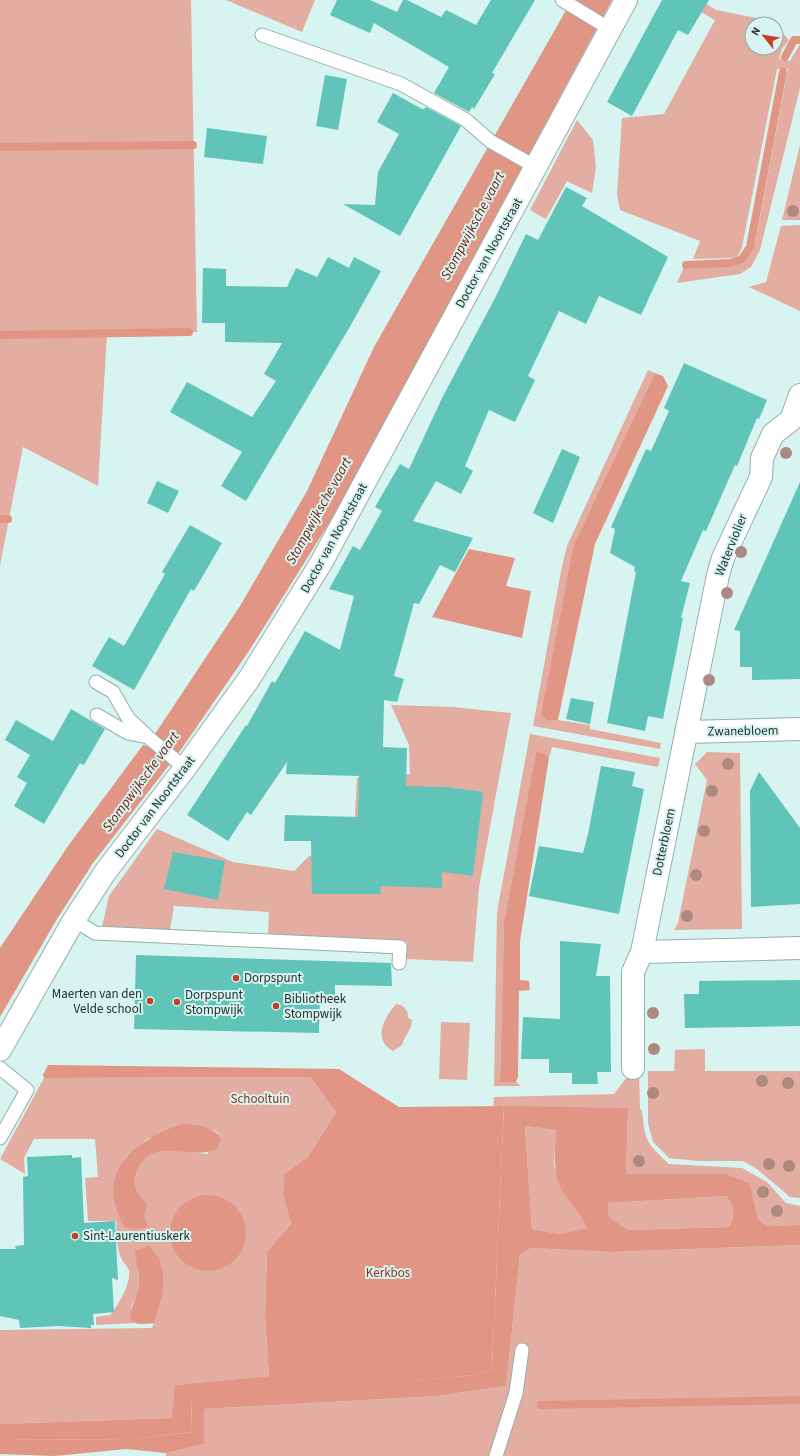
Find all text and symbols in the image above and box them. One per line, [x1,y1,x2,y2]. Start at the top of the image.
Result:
north arrow [744,16,784,56]
text: N [747,24,764,38]
water label: Stompwijksche vaart [436,168,510,283]
street label: Doctor van Noortstraat [451,194,527,311]
water label: Stompwijksche vaart [281,453,357,568]
street label: Doctor van Noortstraat [296,479,372,596]
street label: Waterviolier [710,511,752,579]
street label: Zwanebloem [707,721,779,741]
water label: Stompwijksche vaart [98,727,184,836]
street label: Doctor van Noortstraat [111,752,200,862]
street label: Dotterbloem [648,806,680,878]
place label: Dorpspunt [244,969,303,987]
marker: Dorpspunt [231,973,241,983]
place label: Maerten van den Velde school [52,985,142,1018]
place label: Dorpspunt Stompwijk [185,986,244,1019]
place label: Bibliotheek Stompwijk [284,990,347,1023]
marker: Maerten van den Velde school [145,996,155,1006]
marker: Dorpspunt Stompwijk [172,997,182,1007]
marker: Bibliotheek Stompwijk [271,1001,281,1011]
park label: Schooltuin [230,1090,290,1108]
place label: Sint-Laurentiuskerk [83,1227,191,1245]
marker: Sint-Laurentiuskerk [70,1231,80,1241]
park label: Kerkbos [366,1264,411,1282]

